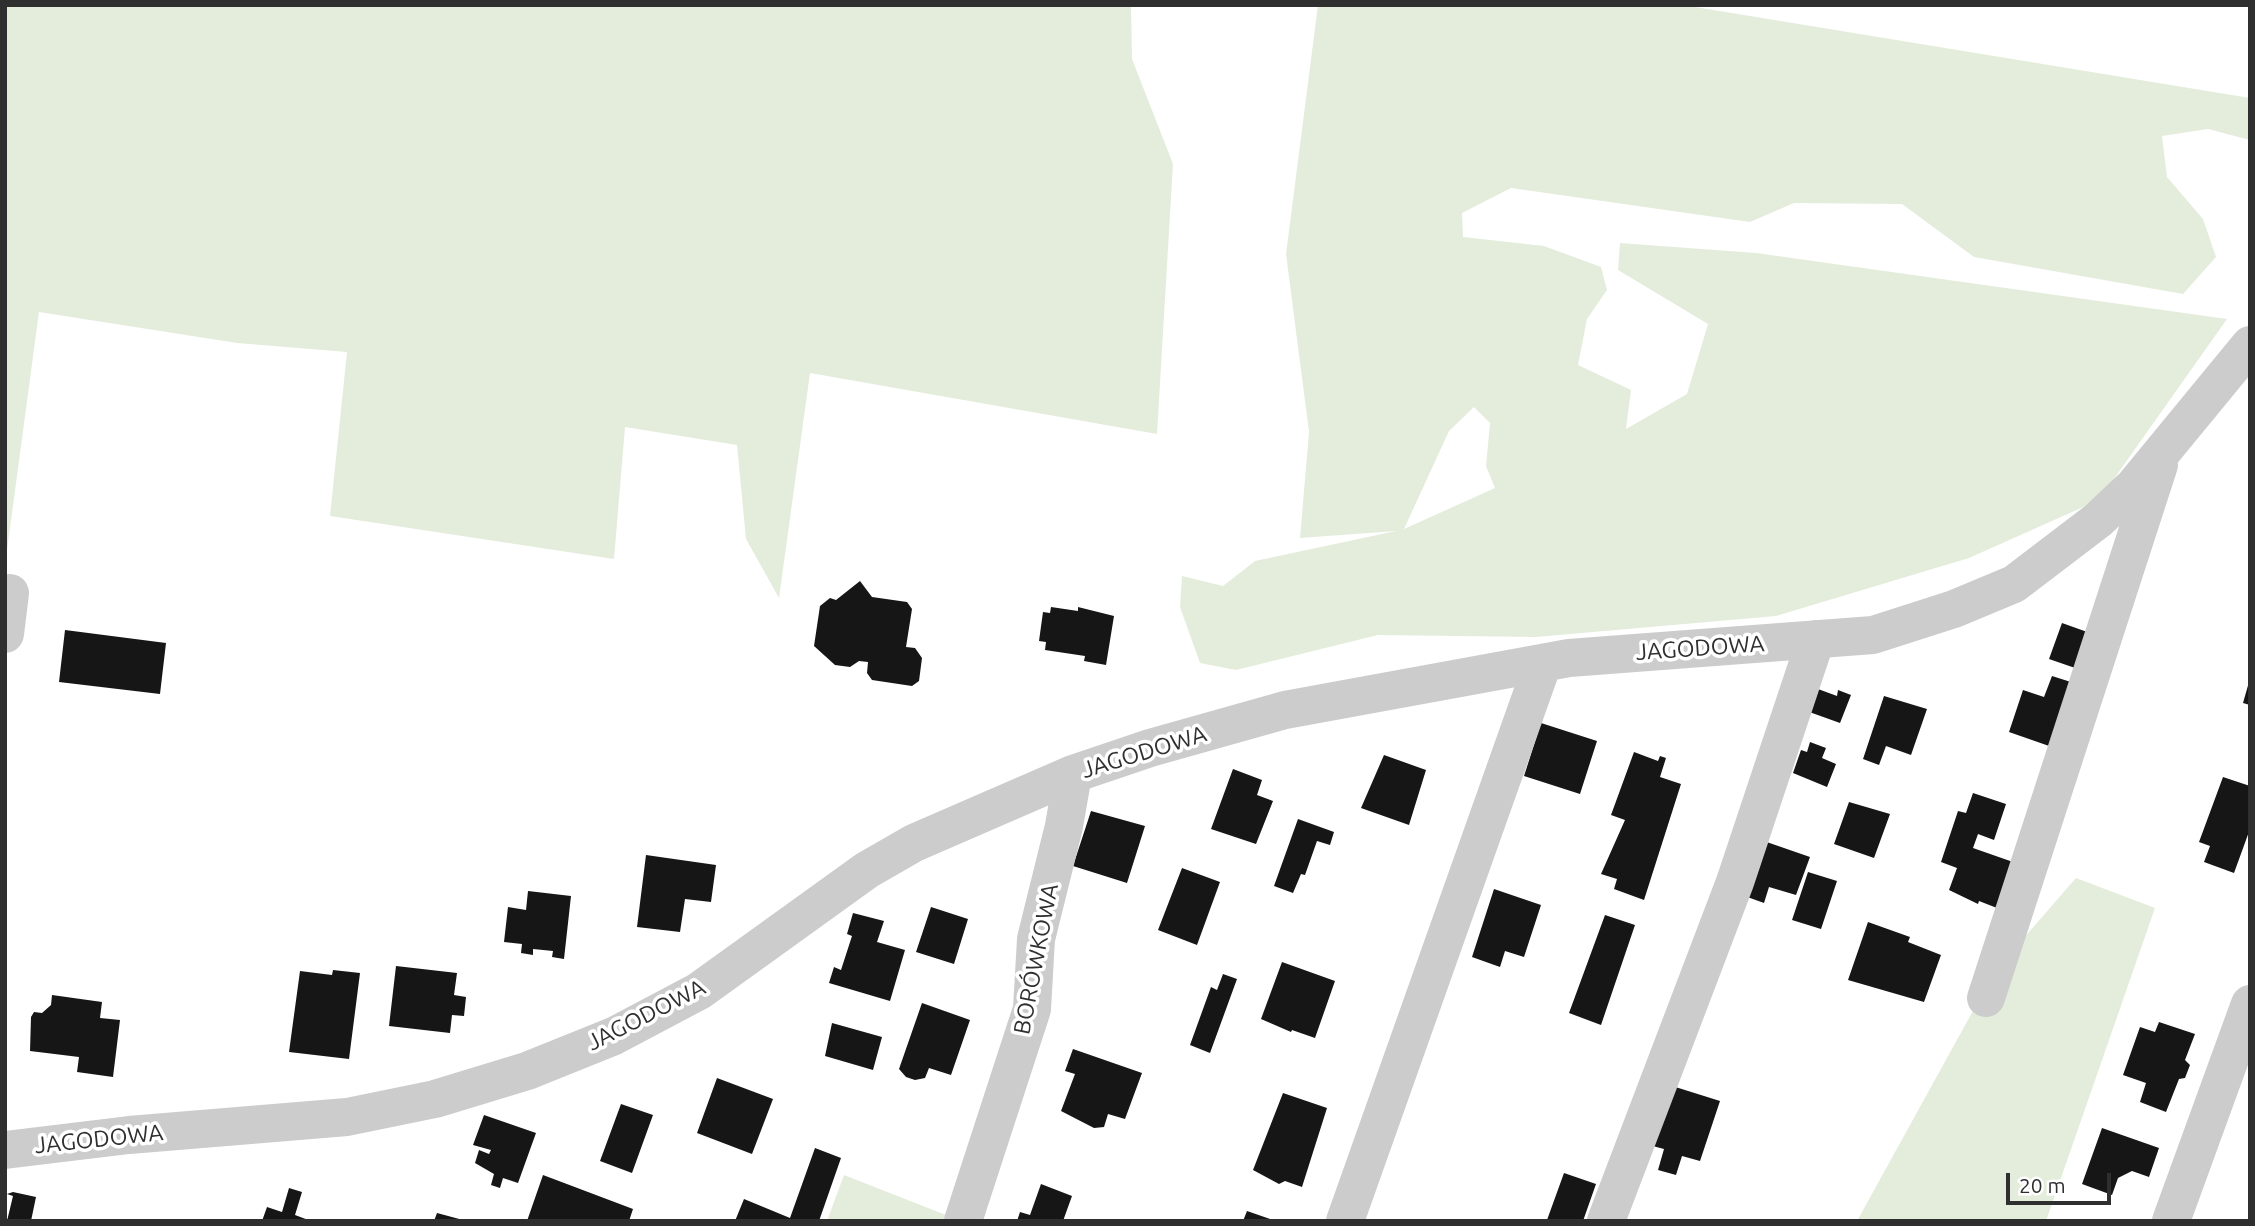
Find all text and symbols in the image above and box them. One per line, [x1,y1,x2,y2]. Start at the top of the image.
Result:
street label: JAGODOWA [1635,630,1765,666]
street label: JAGODOWA [1078,720,1210,784]
street label: BORÓWKOWA [1008,881,1064,1037]
street label: JAGODOWA [582,973,710,1057]
street label: JAGODOWA [33,1119,165,1159]
scale bar [2010,1160,2115,1204]
text: 20 m [2019,1173,2066,1197]

